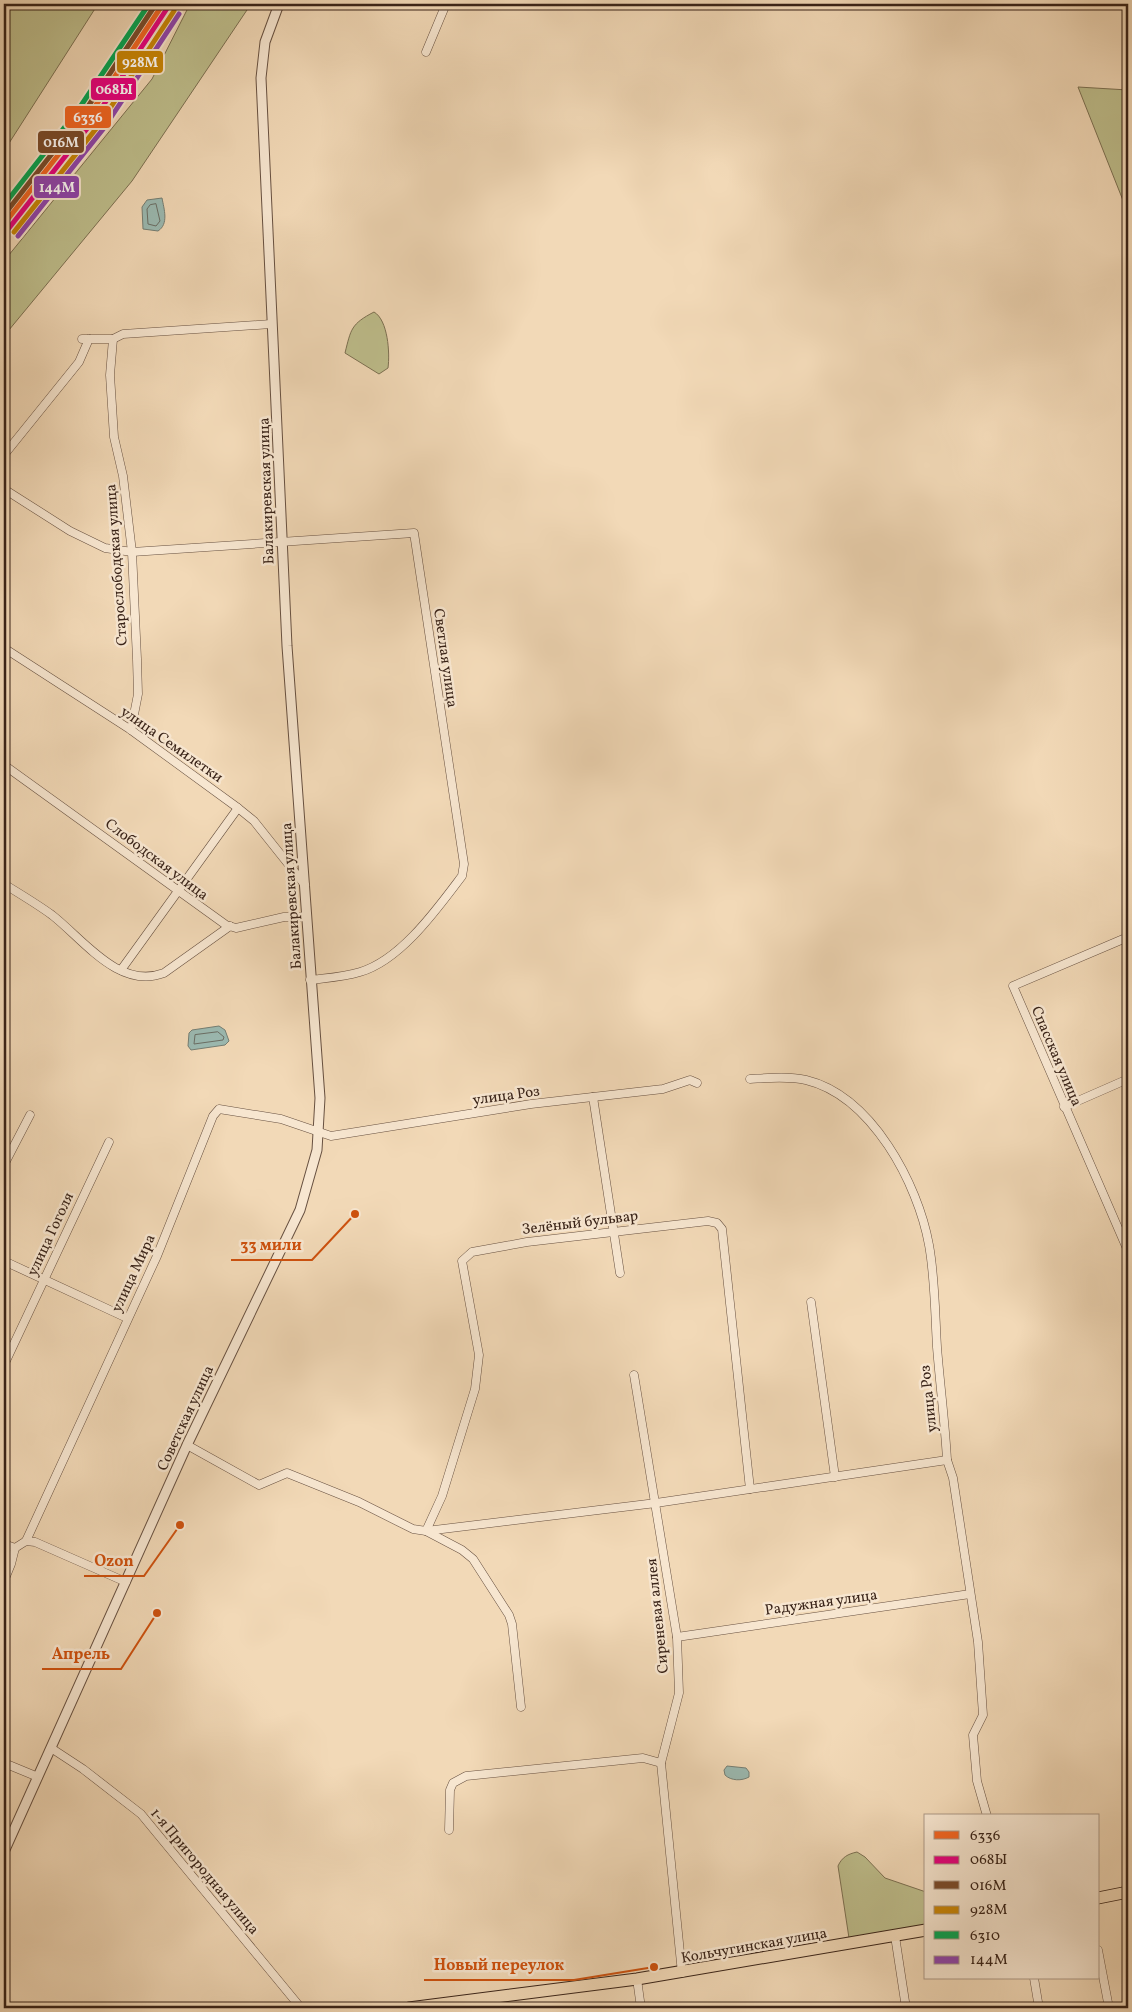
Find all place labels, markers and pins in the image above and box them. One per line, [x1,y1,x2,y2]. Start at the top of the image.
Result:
callout: 33 мили [231,1229,312,1260]
callout: Ozon [84,1545,144,1576]
callout: Апрель [42,1638,121,1669]
callout: Новый переулок [424,1949,574,1980]

